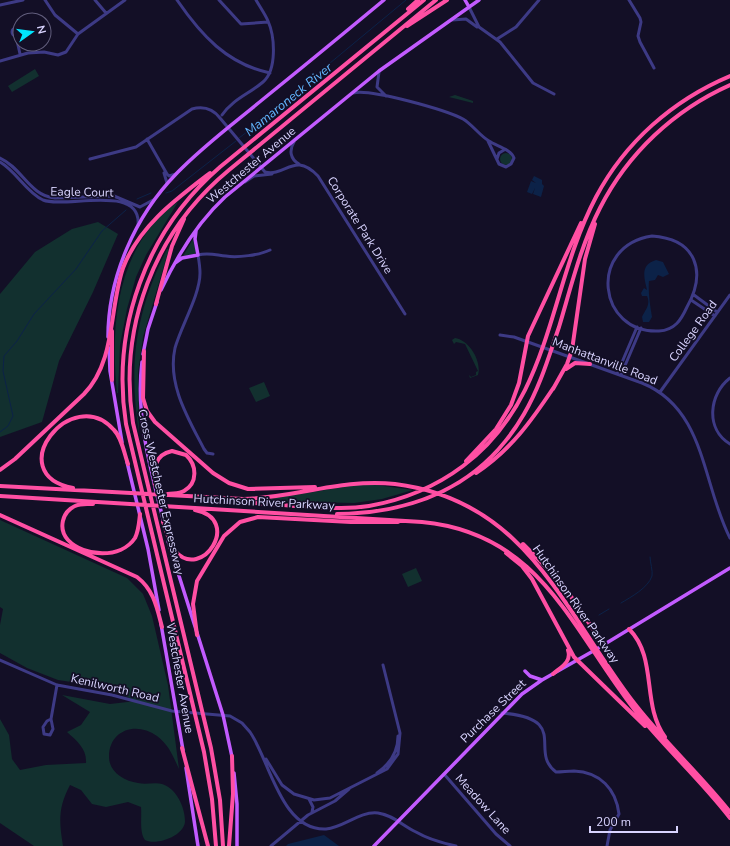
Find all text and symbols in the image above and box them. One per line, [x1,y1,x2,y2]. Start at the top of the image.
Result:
north arrow [12,12,52,52]
text: N [33,24,49,36]
water label: Mamaroneck River [241,59,336,141]
street label: Westchester Avenue [203,123,299,207]
street label: Corporate Park Drive [324,173,396,277]
street label: Eagle Court [50,183,114,201]
street label: College Road [665,297,721,365]
street label: Manhattanville Road [550,334,660,388]
street label: Cross Westchester Expressway [134,408,188,577]
street label: Hutchinson River Parkway [193,490,336,514]
street label: Hutchinson River Parkway [529,542,624,667]
street label: Westchester Avenue [162,621,198,735]
street label: Kenilworth Road [69,670,161,706]
street label: Purchase Street [457,675,530,746]
street label: Meadow Lane [452,770,514,838]
scale bar [590,808,677,834]
text: 200 m [596,814,631,830]

